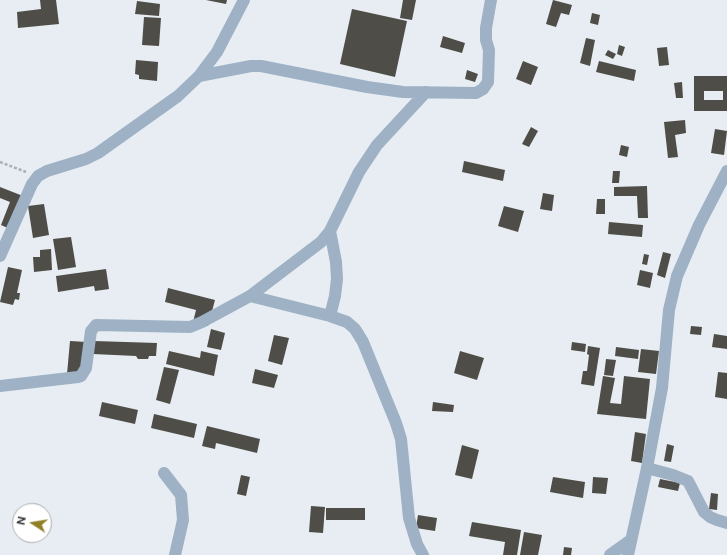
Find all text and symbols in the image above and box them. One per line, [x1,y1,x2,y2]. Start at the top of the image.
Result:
north arrow [12,503,52,543]
text: N [14,515,28,526]

